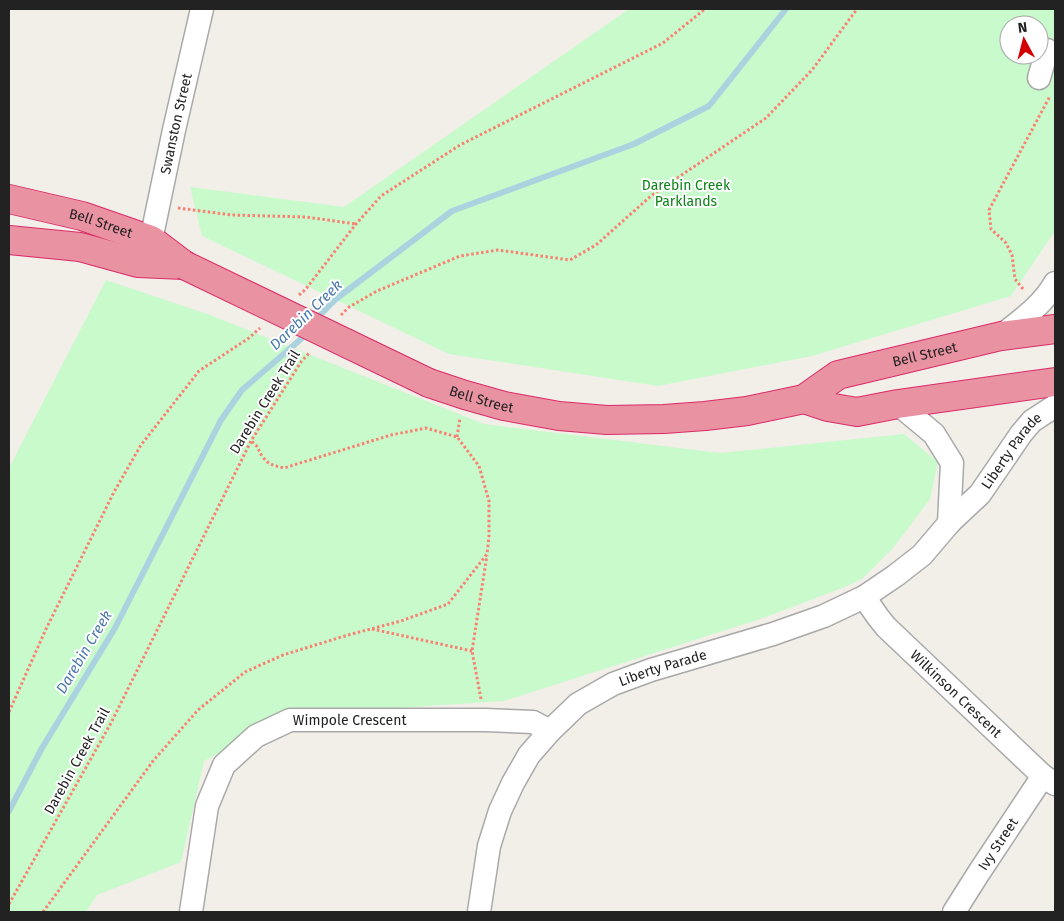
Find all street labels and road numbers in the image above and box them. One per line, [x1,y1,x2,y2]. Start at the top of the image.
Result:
street label: Swanston Street [157,71,196,176]
street label: Bell Street [67,205,136,242]
street label: Bell Street [891,338,960,370]
street label: Darebin Creek Trail [226,347,304,457]
street label: Bell Street [447,382,516,416]
street label: Liberty Parade [977,409,1045,492]
street label: Liberty Parade [616,646,709,690]
street label: Wilkinson Crescent [907,646,1006,742]
street label: Darebin Creek Trail [41,705,113,817]
street label: Wimpole Crescent [293,712,407,729]
street label: Ivy Street [974,814,1022,874]

